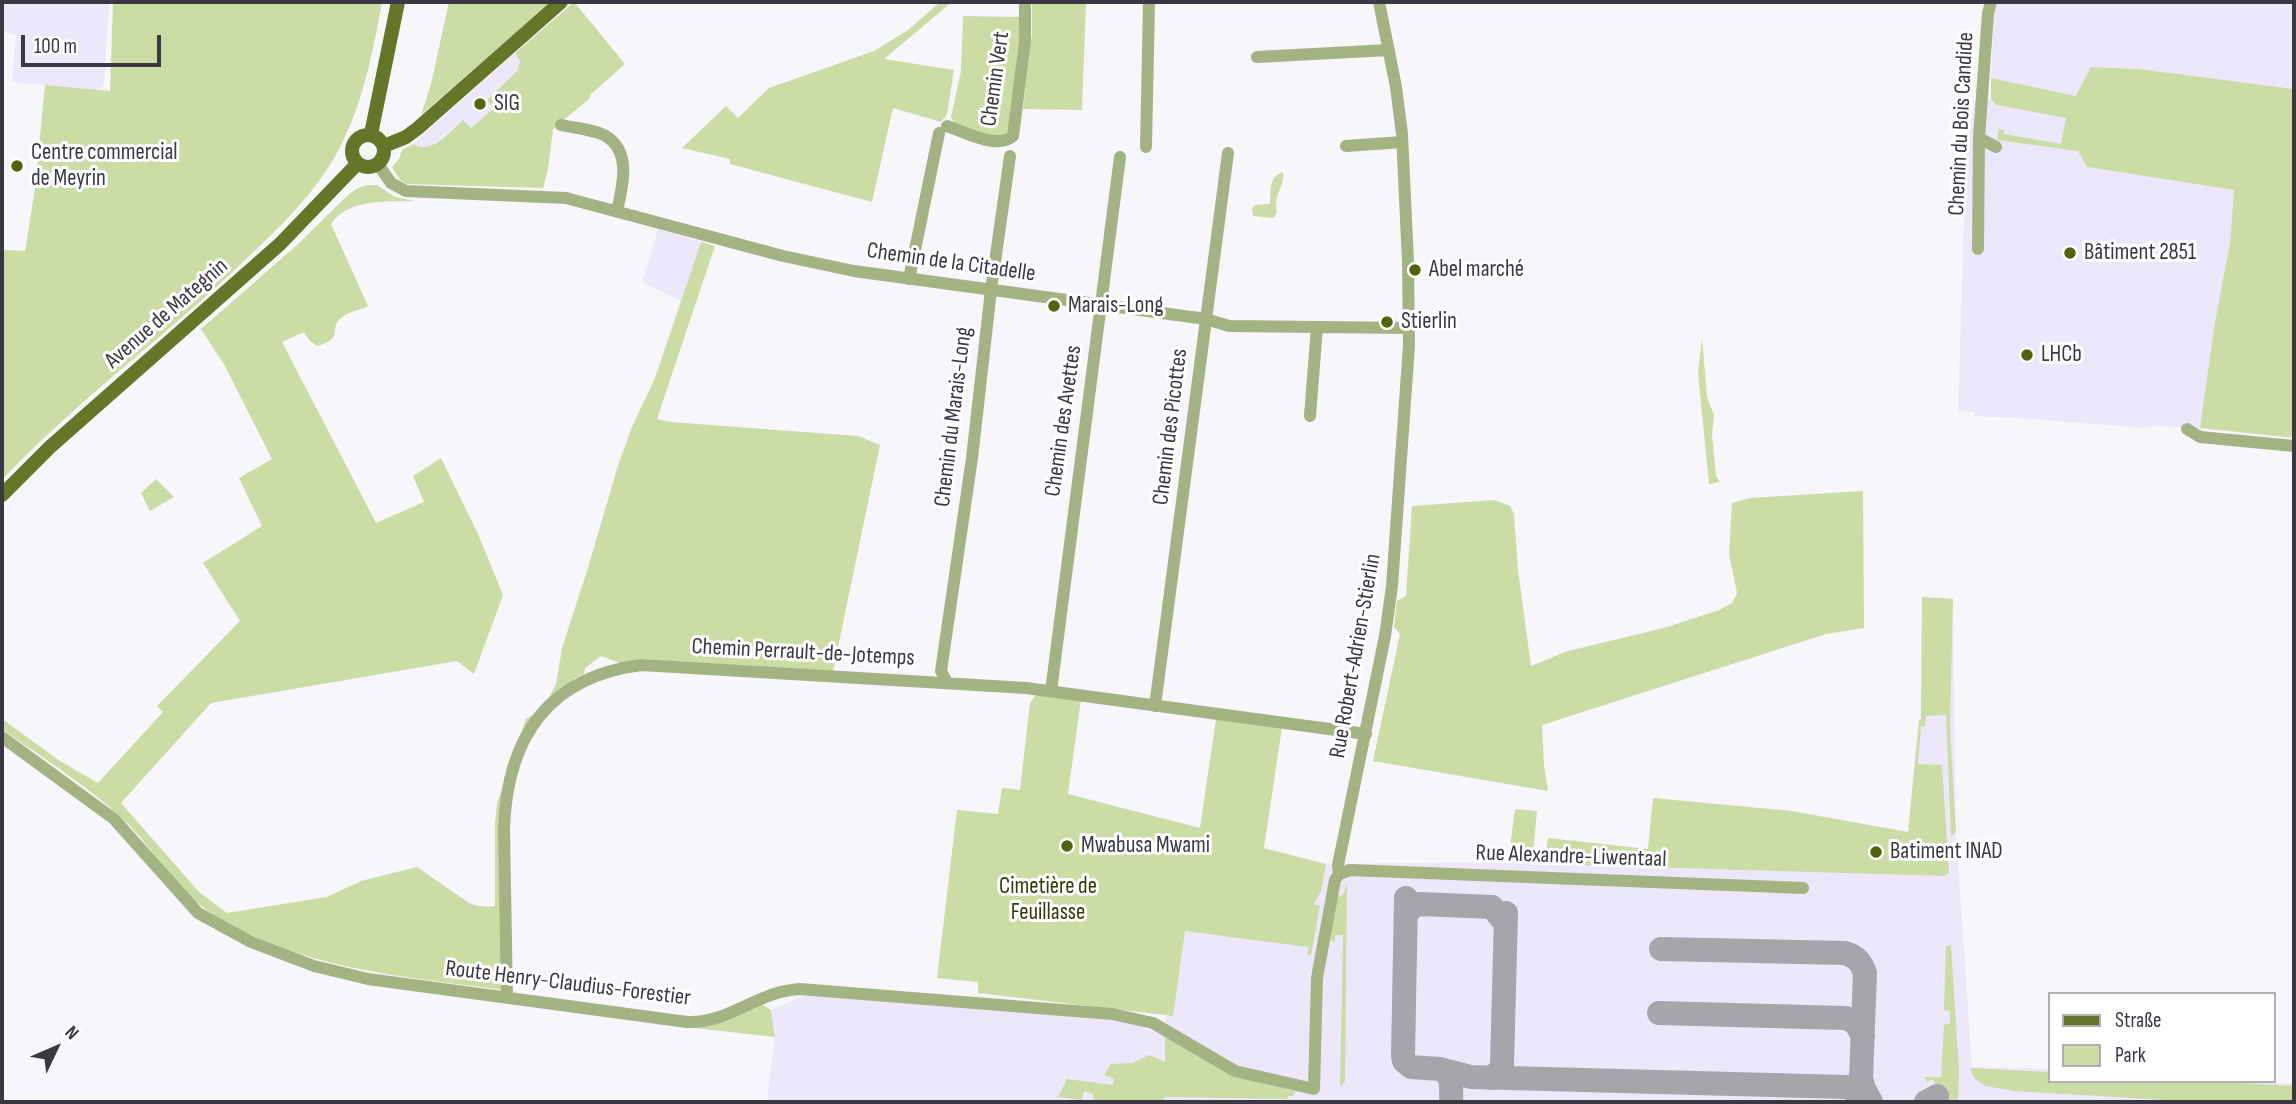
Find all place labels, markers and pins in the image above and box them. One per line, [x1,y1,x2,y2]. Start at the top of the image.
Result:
place label: SIG [494,90,520,118]
marker: SIG [472,96,488,112]
place label: Centre commercial de Meyrin [31,139,178,193]
marker: Centre commercial de Meyrin [9,158,25,174]
place label: Bâtiment 2851 [2084,239,2196,267]
marker: Bâtiment 2851 [2062,245,2078,261]
place label: Abel marché [1429,256,1524,284]
marker: Abel marché [1407,262,1423,278]
place label: Marais-Long [1068,292,1163,320]
marker: Marais-Long [1046,298,1062,314]
place label: Stierlin [1401,308,1457,336]
marker: Stierlin [1379,314,1395,330]
place label: LHCb [2041,341,2082,369]
marker: LHCb [2019,347,2035,363]
place label: Mwabusa Mwami [1081,832,1210,860]
marker: Mwabusa Mwami [1059,838,1075,854]
place label: Batiment INAD [1890,838,2003,866]
marker: Batiment INAD [1868,844,1884,860]

